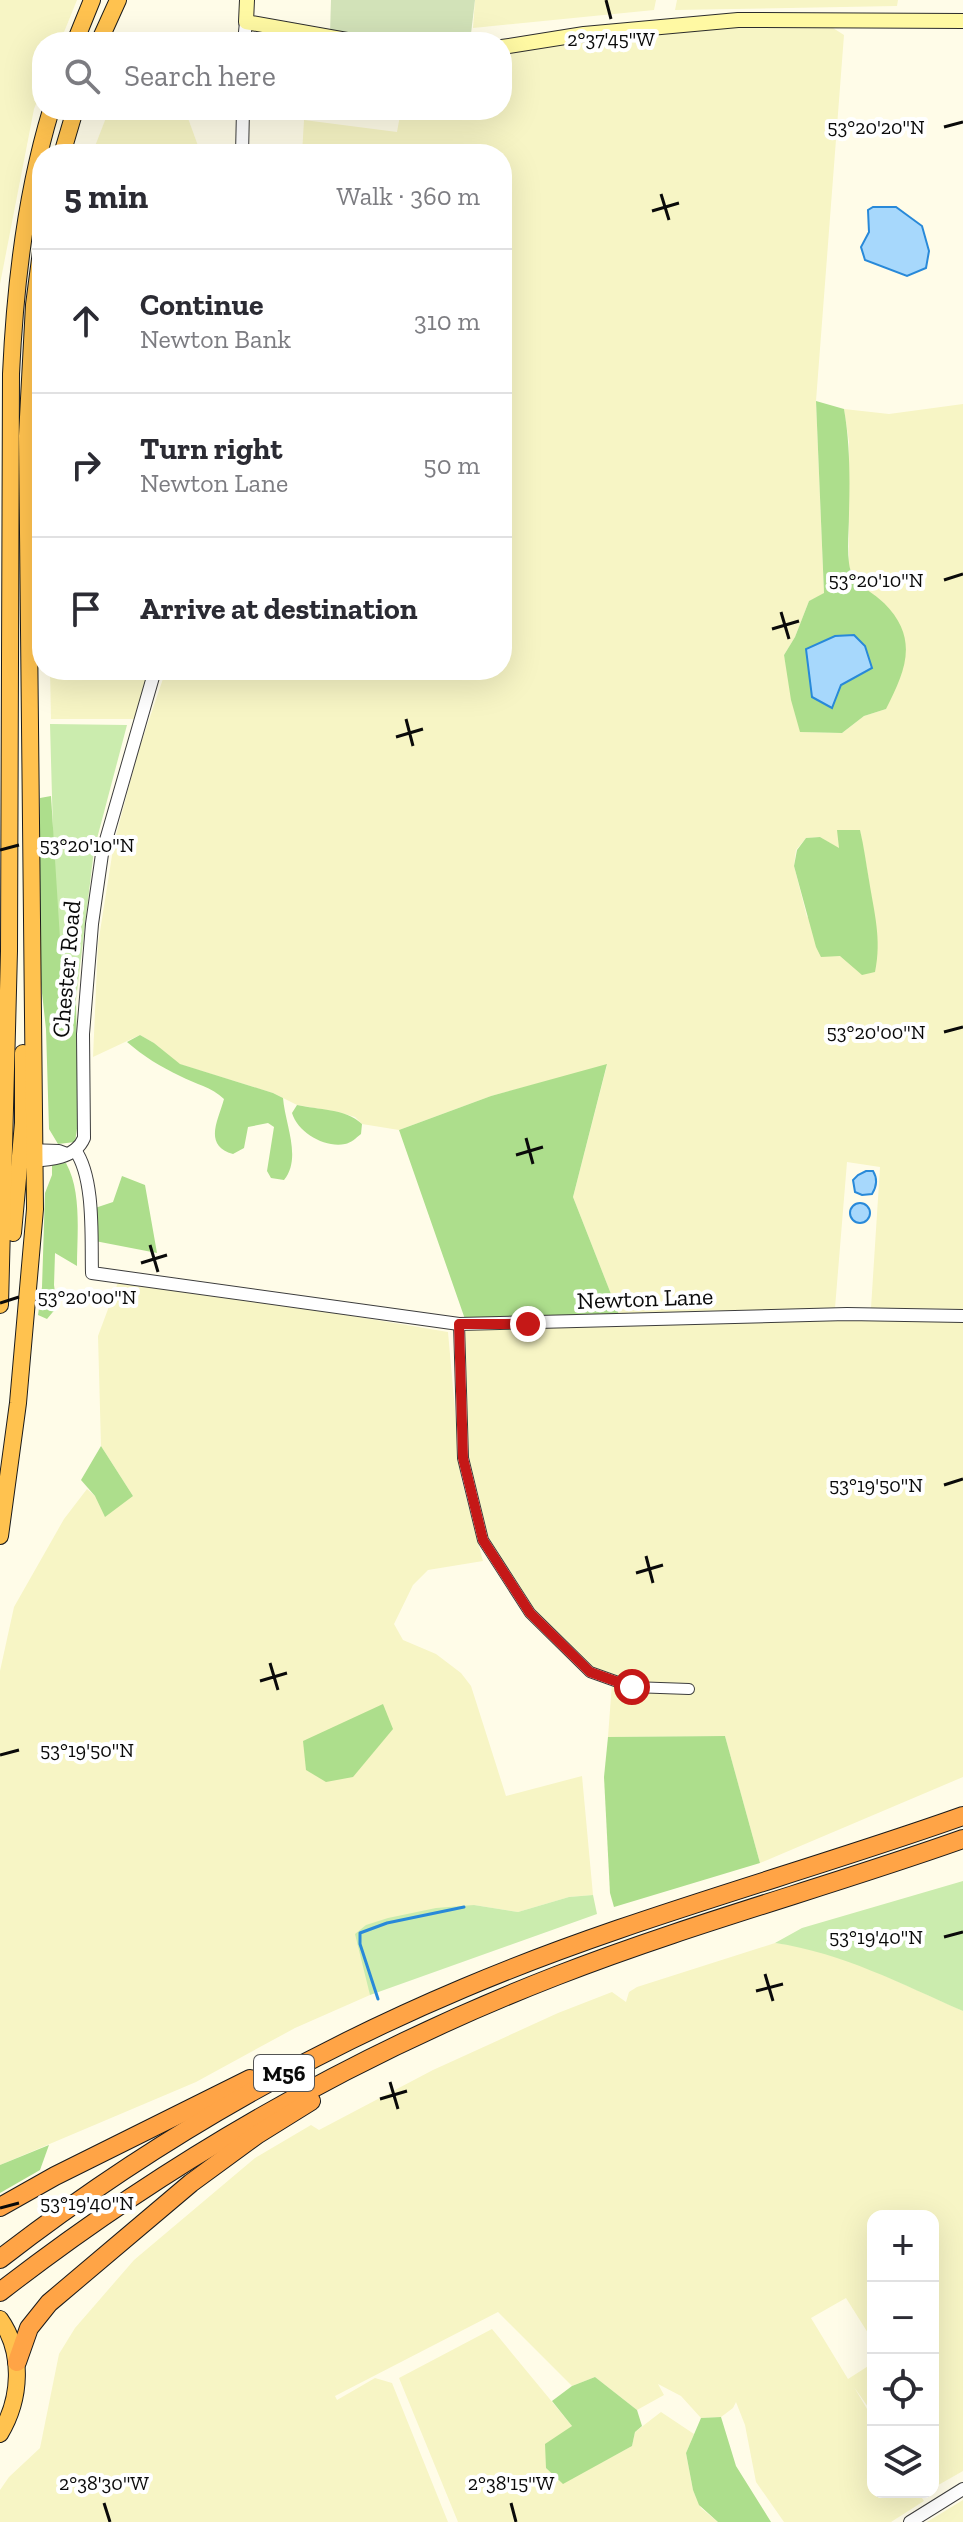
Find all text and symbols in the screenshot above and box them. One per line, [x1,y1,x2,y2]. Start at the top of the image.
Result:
text: 2°37'45"W [567,27,655,51]
search box [32,32,512,120]
icon: search [60,54,104,98]
text: Search here [124,58,276,94]
text: 53°20'20"N [827,115,925,139]
text: 5 min [64,176,148,217]
text: Walk · 360 m [337,180,480,212]
text: Continue [140,287,264,323]
icon: ahead [64,299,108,343]
text: 310 m [414,305,480,337]
text: Newton Bank [140,323,291,355]
text: Turn right [140,431,282,467]
icon: right [64,443,108,487]
text: 50 m [423,449,480,481]
text: Newton Lane [140,467,288,499]
text: 53°20'10"N [829,568,924,592]
icon: arrive [64,587,108,631]
text: Arrive at destination [140,591,417,627]
text: 53°20'10"N [40,833,135,857]
street label: Chester Road [46,899,86,1039]
text: 53°20'00"N [827,1020,926,1044]
street label: Newton Lane [576,1281,714,1315]
text: 53°20'00"N [38,1285,137,1309]
route end [510,1306,546,1342]
text: 53°19'50"N [829,1473,923,1497]
route start [614,1669,650,1705]
text: 53°19'50"N [40,1738,134,1762]
text: 53°19'40"N [829,1925,923,1949]
road number: M56 [254,2055,314,2091]
text: 53°19'40"N [40,2191,134,2215]
map controls [867,2210,939,2498]
button: + [867,2210,939,2282]
button: − [867,2282,939,2354]
button: locate [867,2354,939,2426]
button: layers [867,2426,939,2498]
text: 2°38'30"W [59,2471,149,2495]
text: 2°38'15"W [468,2471,555,2495]

